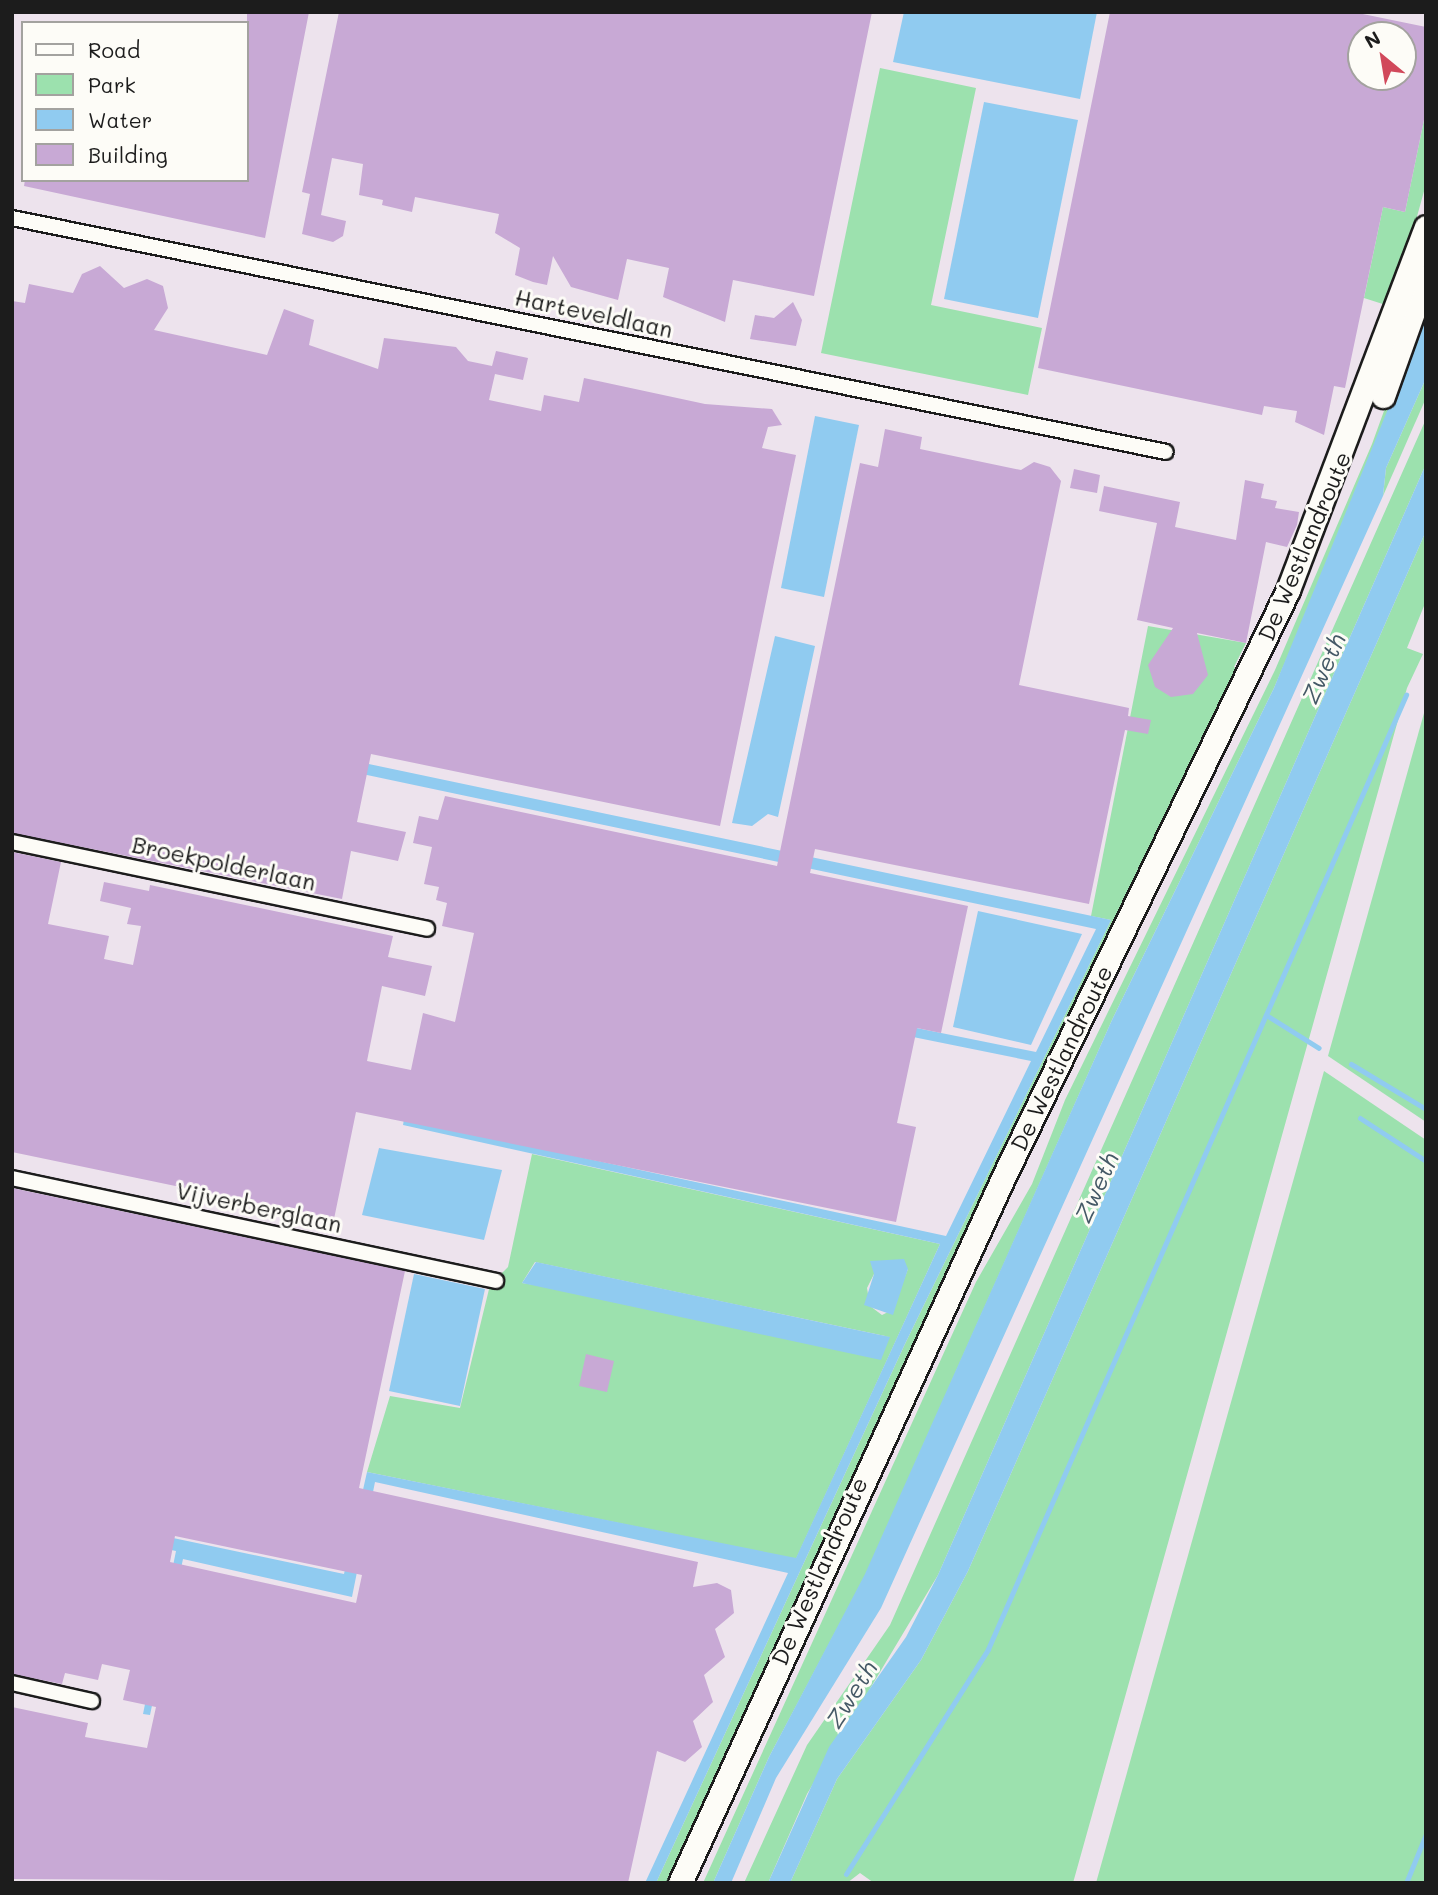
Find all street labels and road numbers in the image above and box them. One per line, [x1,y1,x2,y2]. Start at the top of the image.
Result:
street label: Harteveldlaan [513,283,675,343]
street label: De Westlandroute [1252,447,1356,645]
street label: Broekpolderlaan [130,830,318,896]
street label: De Westlandroute [1004,961,1118,1155]
street label: Vijverberglaan [174,1176,344,1238]
street label: De Westlandroute [765,1473,873,1669]

